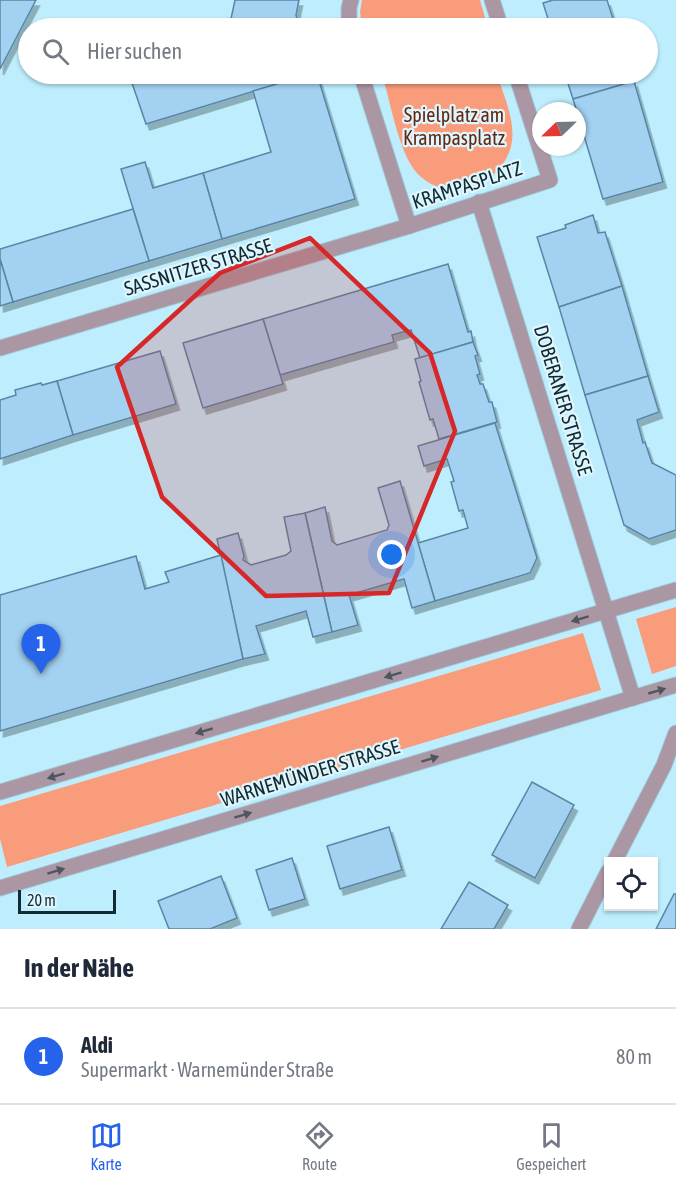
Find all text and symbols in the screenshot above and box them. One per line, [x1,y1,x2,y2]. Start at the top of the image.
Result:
search box [18,18,658,84]
icon: search [39,35,72,68]
text: Hier suchen [87,38,182,64]
north arrow [532,102,586,156]
park label: Spielplatz am Krampasplatz [403,103,505,149]
street label: KRAMPASPLATZ [409,156,525,213]
street label: SASSNITZER STRASSE [121,233,275,300]
street label: DOBERANER STRASSE [530,322,597,478]
your location [377,540,406,569]
one-way arrow [571,615,589,624]
pin: 1 [22,624,60,674]
one-way arrow [384,671,402,680]
one-way arrow [648,686,666,695]
one-way arrow [195,727,213,736]
street label: WARNEMÜNDER STRASSE [218,734,403,811]
one-way arrow [421,754,439,763]
one-way arrow [47,771,65,781]
one-way arrow [234,810,252,819]
map controls [604,857,658,911]
button: locate [604,857,658,911]
one-way arrow [47,866,65,875]
scale bar [18,887,116,914]
text: 20 m [27,891,56,909]
text: In der Nähe [24,953,134,983]
text: Aldi [81,1032,113,1058]
text: 1 [39,1045,48,1068]
text: 80 m [616,1045,652,1068]
text: Supermarkt · Warnemünder Straße [81,1058,334,1081]
tab: Karte [90,1119,123,1173]
tab: Route [302,1119,337,1173]
tab: Gespeichert [516,1119,586,1173]

